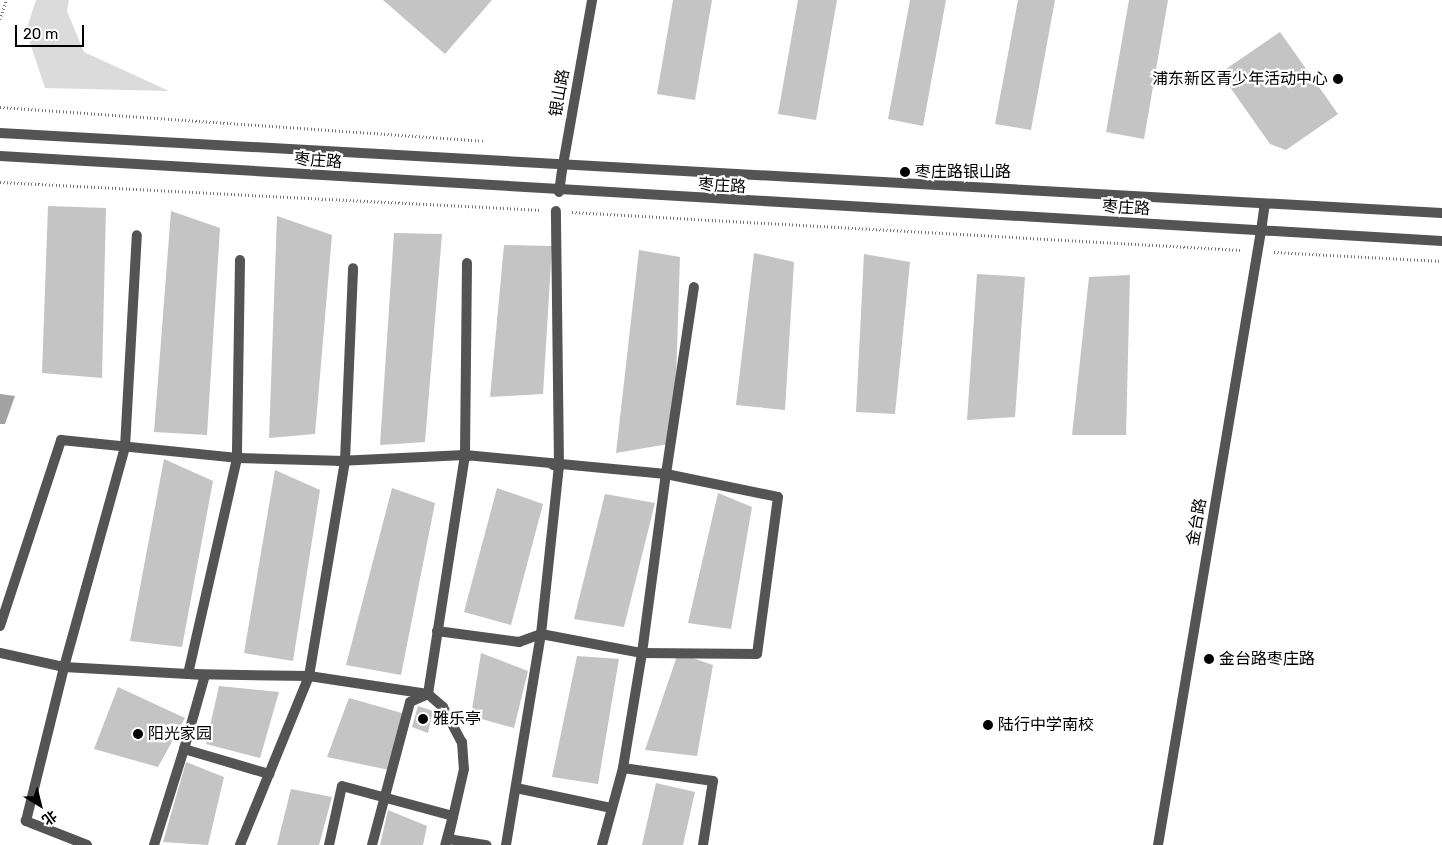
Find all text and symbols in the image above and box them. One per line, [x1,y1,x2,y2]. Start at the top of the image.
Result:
scale bar [18,15,86,47]
text: 20 m [23,25,58,43]
street label: 银山路 [546,68,574,118]
place label: 浦东新区青少年活动中心 [1152,69,1328,89]
marker: 浦东新区青少年活动中心 [1332,73,1344,85]
street label: 枣庄路 [293,150,343,172]
place label: 枣庄路银山路 [915,162,1011,182]
marker: 枣庄路银山路 [899,166,911,178]
street label: 枣庄路 [698,175,746,197]
street label: 枣庄路 [1102,197,1150,219]
street label: 金台路 [1183,497,1211,547]
place label: 金台路枣庄路 [1219,649,1315,669]
marker: 金台路枣庄路 [1203,653,1215,665]
place label: 雅乐亭 [433,709,481,729]
marker: 雅乐亭 [417,713,429,725]
place label: 陆行中学南校 [998,715,1094,735]
marker: 陆行中学南校 [982,719,994,731]
place label: 阳光家园 [148,724,212,744]
marker: 阳光家园 [132,728,144,740]
north arrow [15,780,65,830]
text: 北 [38,807,60,829]

